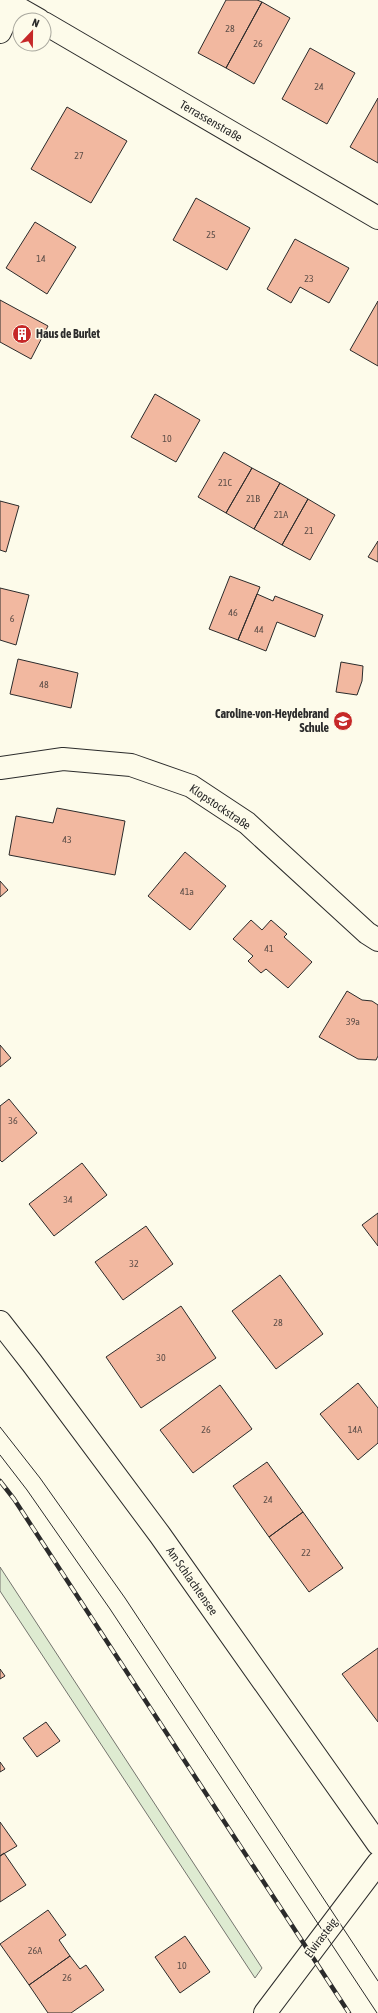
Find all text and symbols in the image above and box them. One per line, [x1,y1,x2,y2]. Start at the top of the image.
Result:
north arrow [12,12,52,52]
text: N [30,16,41,30]
house number: 28 [225,23,235,34]
house number: 26 [253,38,263,49]
house number: 24 [314,81,324,92]
street label: Terrassenstraße [177,97,245,145]
house number: 27 [74,150,84,161]
house number: 25 [206,229,216,240]
house number: 14 [36,253,46,264]
house number: 23 [304,273,314,284]
building icon: Haus de Burlet [11,323,33,345]
place label: Haus de Burlet [36,327,101,341]
house number: 10 [162,433,172,444]
house number: 21C [218,477,232,488]
house number: 21B [246,493,260,504]
house number: 21A [274,509,288,520]
house number: 21 [304,525,314,536]
house number: 46 [228,607,238,618]
house number: 6 [10,613,15,624]
house number: 44 [254,624,264,635]
house number: 48 [39,679,49,690]
place label: Caroline-von-Heydebrand Schule [215,707,330,735]
school or university icon: Caroline-von-Heydebrand Schule [332,710,354,732]
street label: Klopstockstraße [187,781,253,833]
house number: 43 [62,834,72,845]
house number: 41a [180,886,194,897]
house number: 41 [264,943,274,954]
house number: 39a [346,1016,360,1027]
house number: 36 [8,1115,18,1126]
house number: 34 [63,1194,73,1205]
house number: 32 [129,1258,139,1269]
house number: 28 [273,1317,283,1328]
house number: 30 [156,1352,166,1363]
house number: 26 [201,1424,211,1435]
house number: 14A [348,1424,362,1435]
house number: 24 [263,1494,273,1505]
street label: Am Schlachtensee [163,1544,221,1618]
house number: 22 [301,1547,311,1558]
street label: Elvirasteig [302,1915,341,1960]
house number: 26A [28,1945,42,1956]
house number: 10 [177,1960,187,1971]
house number: 26 [62,1972,72,1983]

